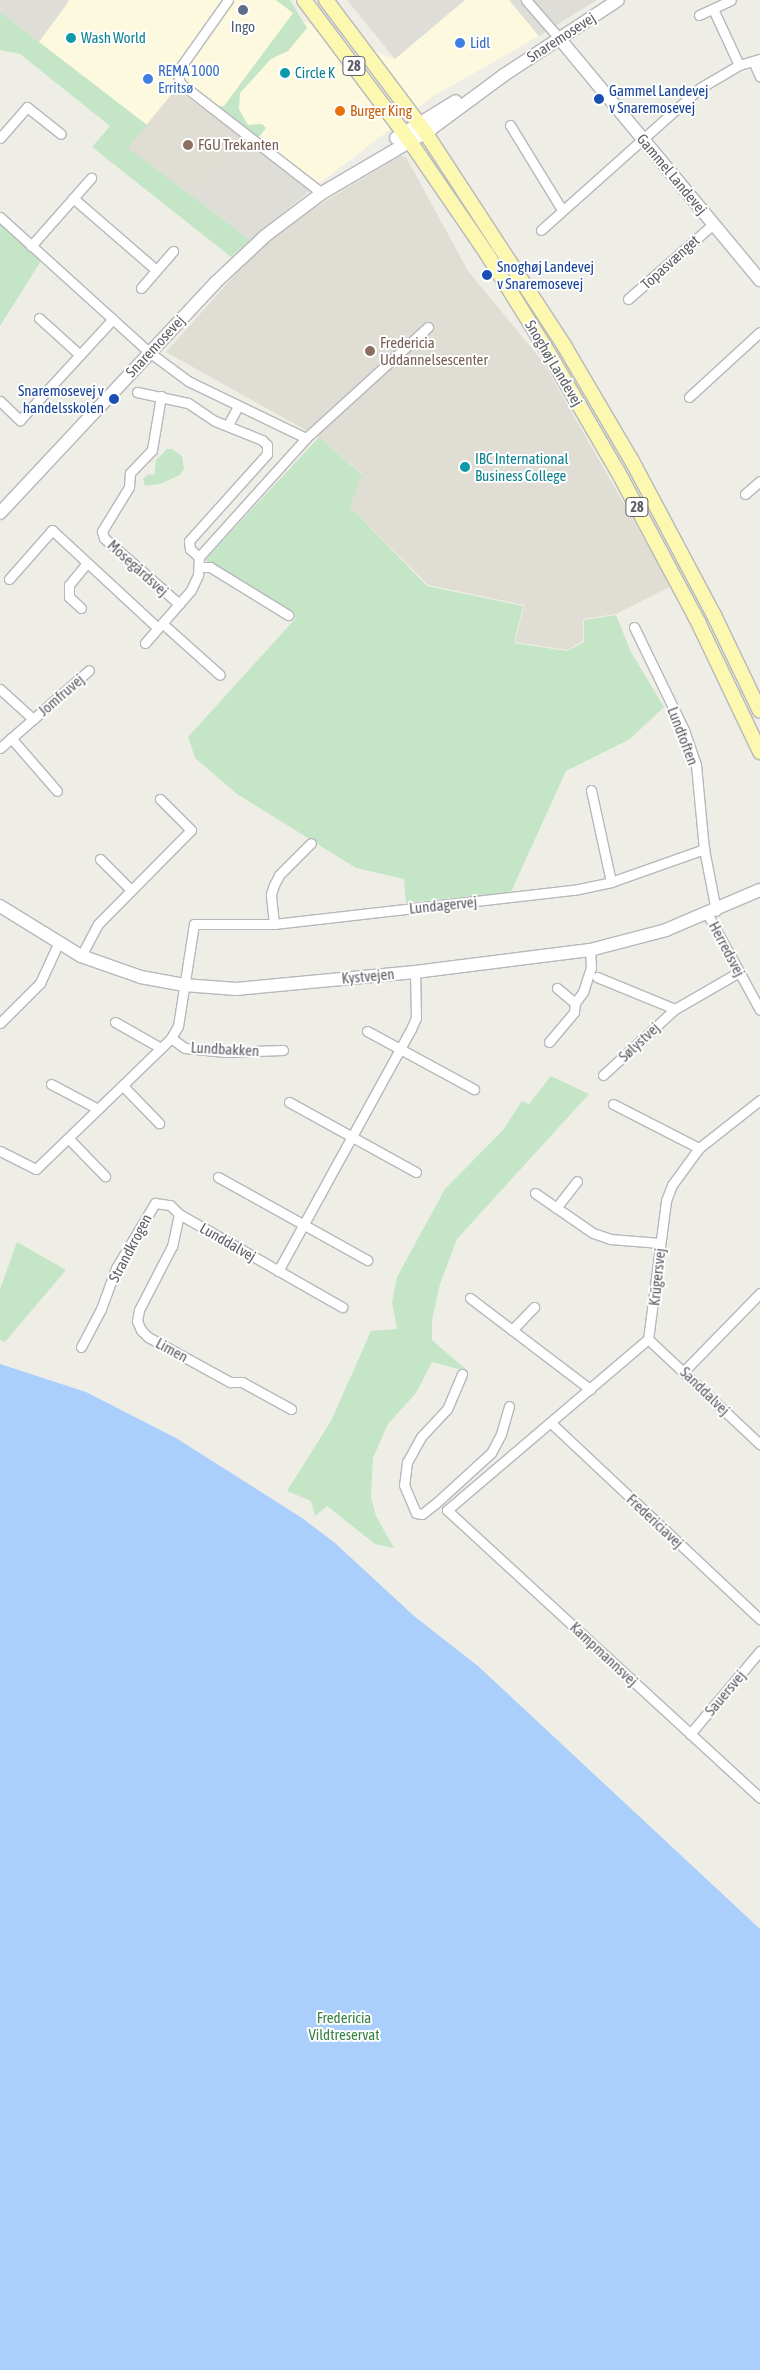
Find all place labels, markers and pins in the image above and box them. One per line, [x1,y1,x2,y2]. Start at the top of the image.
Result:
marker: Ingo [237,4,249,16]
place label: Ingo [231,18,255,36]
place label: Wash World [81,29,146,47]
marker: Wash World [65,32,77,44]
place label: Lidl [470,34,490,52]
marker: Lidl [454,37,466,49]
place label: REMA 1000 Erritsø [158,61,220,96]
place label: Circle K [295,64,335,82]
marker: Circle K [279,67,291,79]
marker: REMA 1000 Erritsø [142,73,154,85]
place label: Gammel Landevej v Snaremosevej [609,81,708,116]
marker: Gammel Landevej v Snaremosevej [593,93,605,105]
place label: Burger King [350,102,412,120]
marker: Burger King [334,105,346,117]
place label: FGU Trekanten [198,136,279,154]
marker: FGU Trekanten [182,139,194,151]
place label: Snoghøj Landevej v Snaremosevej [497,257,594,292]
marker: Snoghøj Landevej v Snaremosevej [481,269,493,281]
place label: Fredericia Uddannelsescenter [380,333,488,368]
marker: Fredericia Uddannelsescenter [364,345,376,357]
place label: Snaremosevej v handelsskolen [18,381,104,416]
marker: Snaremosevej v handelsskolen [108,393,120,405]
place label: IBC International Business College [475,449,569,484]
marker: IBC International Business College [459,461,471,473]

